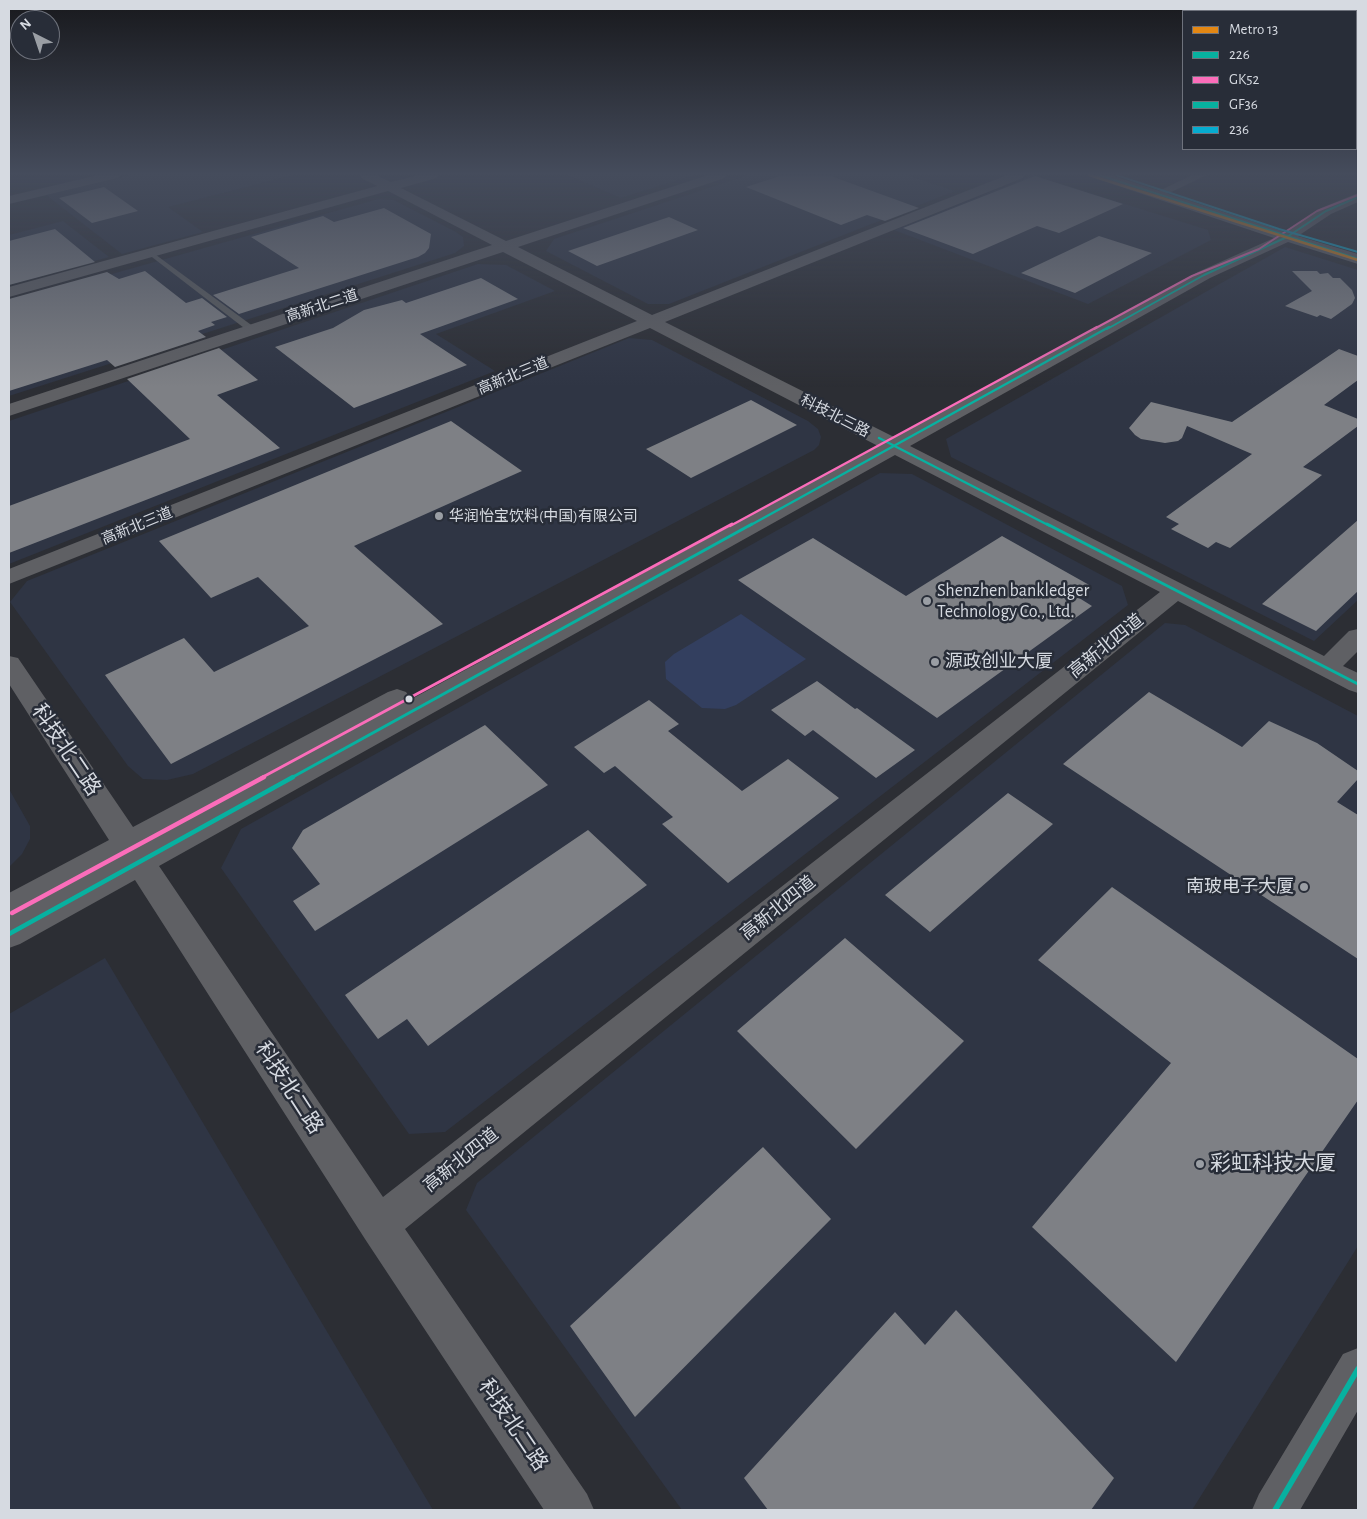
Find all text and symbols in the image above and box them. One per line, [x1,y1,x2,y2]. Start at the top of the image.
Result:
north arrow [10,10,60,60]
legend [1182,10,1357,150]
text: N [18,16,34,33]
text: Metro 13 [1229,22,1278,37]
text: 226 [1229,47,1250,62]
text: GK52 [1229,72,1259,87]
text: GF36 [1229,97,1258,112]
text: 236 [1229,122,1249,137]
street label: 高新北二道 [284,286,360,326]
street label: 高新北三道 [475,354,551,398]
street label: 科技北三路 [798,391,872,441]
street label: 高新北三道 [99,504,175,548]
place label: 华润怡宝饮料(中国)有限公司 [449,507,638,525]
marker: 华润怡宝饮料(中国)有限公司 [433,510,445,522]
place label: Shenzhen bankledger Technology Co., Ltd. [937,580,1089,622]
marker: Shenzhen bankledger Technology Co., Ltd. [921,595,933,607]
street label: 高新北四道 [1064,609,1148,683]
place label: 源政创业大厦 [945,651,1053,673]
marker: 源政创业大厦 [929,656,941,668]
unlabelled marker [404,694,414,704]
street label: 科技北二路 [26,699,106,801]
street label: 高新北四道 [736,871,820,945]
place label: 南玻电子大厦 [1186,876,1294,898]
marker: 南玻电子大厦 [1298,881,1310,893]
street label: 科技北二路 [250,1037,328,1139]
street label: 高新北四道 [419,1123,503,1197]
place label: 彩虹科技大厦 [1210,1151,1336,1177]
marker: 彩虹科技大厦 [1194,1158,1206,1170]
street label: 科技北二路 [473,1374,553,1476]

